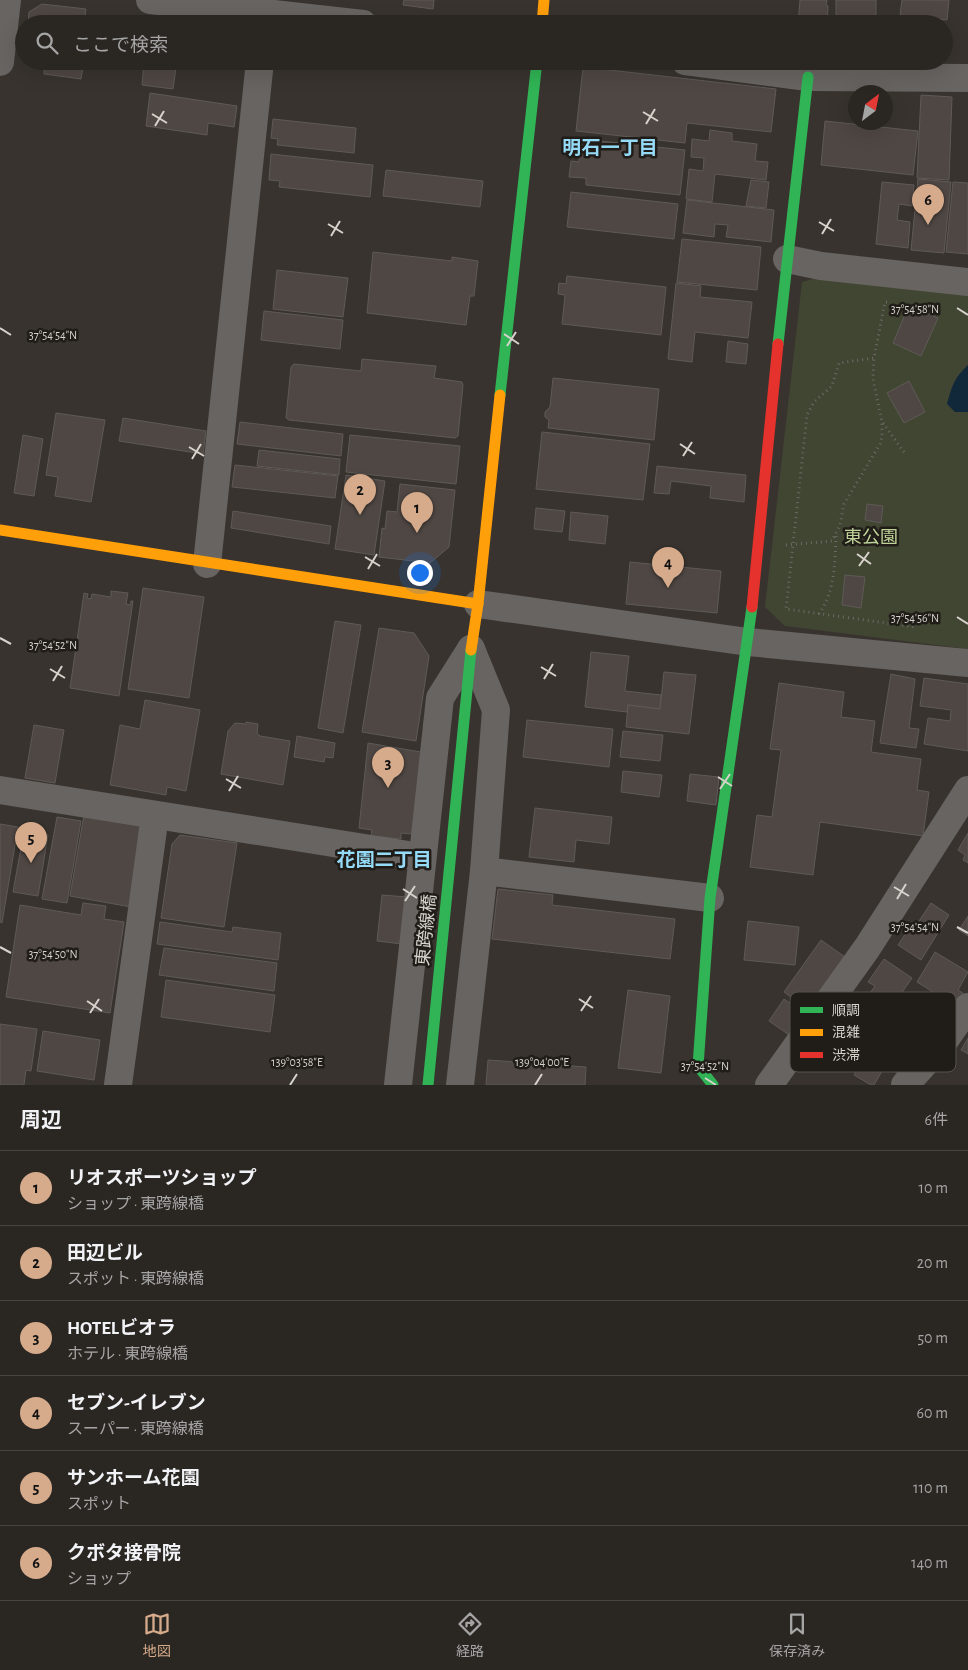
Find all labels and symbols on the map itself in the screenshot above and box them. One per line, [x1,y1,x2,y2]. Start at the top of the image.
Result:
north arrow [848,85,893,130]
district label: 明石一丁目 [562,139,658,158]
pin: 6 [912,184,944,225]
text: 37°54'58"N [891,303,939,315]
text: 37°54'54"N [29,329,77,341]
pin: 2 [344,474,376,515]
pin: 1 [401,492,433,533]
park label: 東公園 [844,528,898,547]
pin: 4 [652,547,684,588]
your location [407,560,433,586]
text: 37°54'56"N [891,612,939,624]
text: 37°54'52"N [29,639,77,651]
pin: 3 [372,747,404,788]
pin: 5 [15,822,47,863]
district label: 花園二丁目 [336,850,432,870]
street label: 東跨線橋 [412,893,440,967]
text: 37°54'54"N [891,921,939,933]
text: 37°54'50"N [28,948,78,960]
legend [790,992,956,1072]
text: 順調 [832,1004,860,1018]
text: 混雑 [832,1024,860,1040]
text: 渋滞 [832,1048,860,1063]
text: 139°03'58"E [271,1056,323,1068]
text: 139°04'00"E [515,1056,569,1068]
text: 37°54'52"N [681,1060,729,1072]

